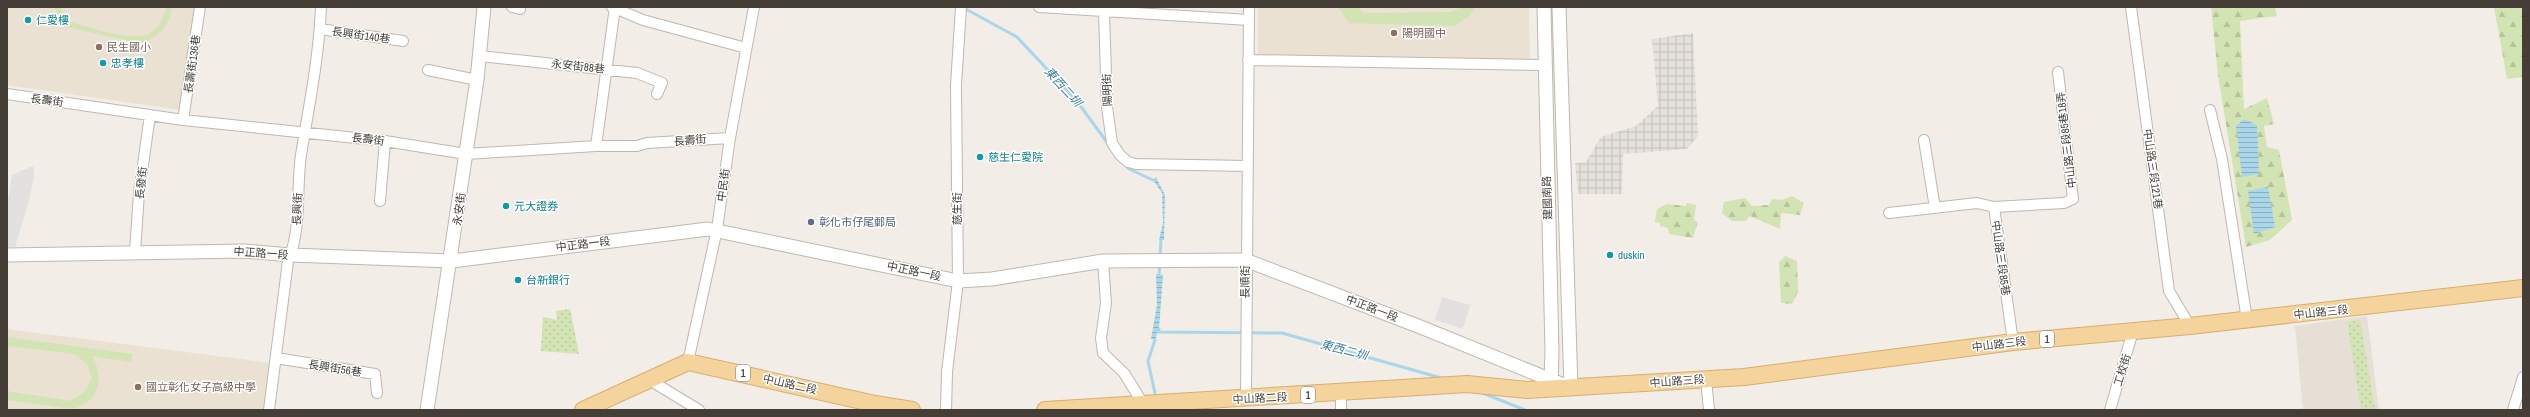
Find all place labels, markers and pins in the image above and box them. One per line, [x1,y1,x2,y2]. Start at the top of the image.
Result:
place label: 仁愛樓 [36,13,69,27]
marker: 仁愛樓 [23,15,33,25]
place label: 陽明國中 [1402,26,1446,40]
marker: 陽明國中 [1389,28,1399,38]
place label: 民生國小 [107,40,151,54]
marker: 民生國小 [94,42,104,52]
place label: 忠孝樓 [111,56,144,70]
marker: 忠孝樓 [98,58,108,68]
place label: 慈生仁愛院 [988,150,1043,164]
marker: 慈生仁愛院 [975,152,985,162]
place label: 元大證券 [514,199,558,213]
marker: 元大證券 [501,201,511,211]
place label: 彰化市仔尾郵局 [819,215,896,229]
marker: 彰化市仔尾郵局 [806,217,816,227]
place label: duskin [1618,248,1645,262]
marker: duskin [1605,250,1615,260]
place label: 台新銀行 [526,273,570,287]
marker: 台新銀行 [513,275,523,285]
place label: 國立彰化女子高級中學 [146,380,256,394]
marker: 國立彰化女子高級中學 [133,382,143,392]

